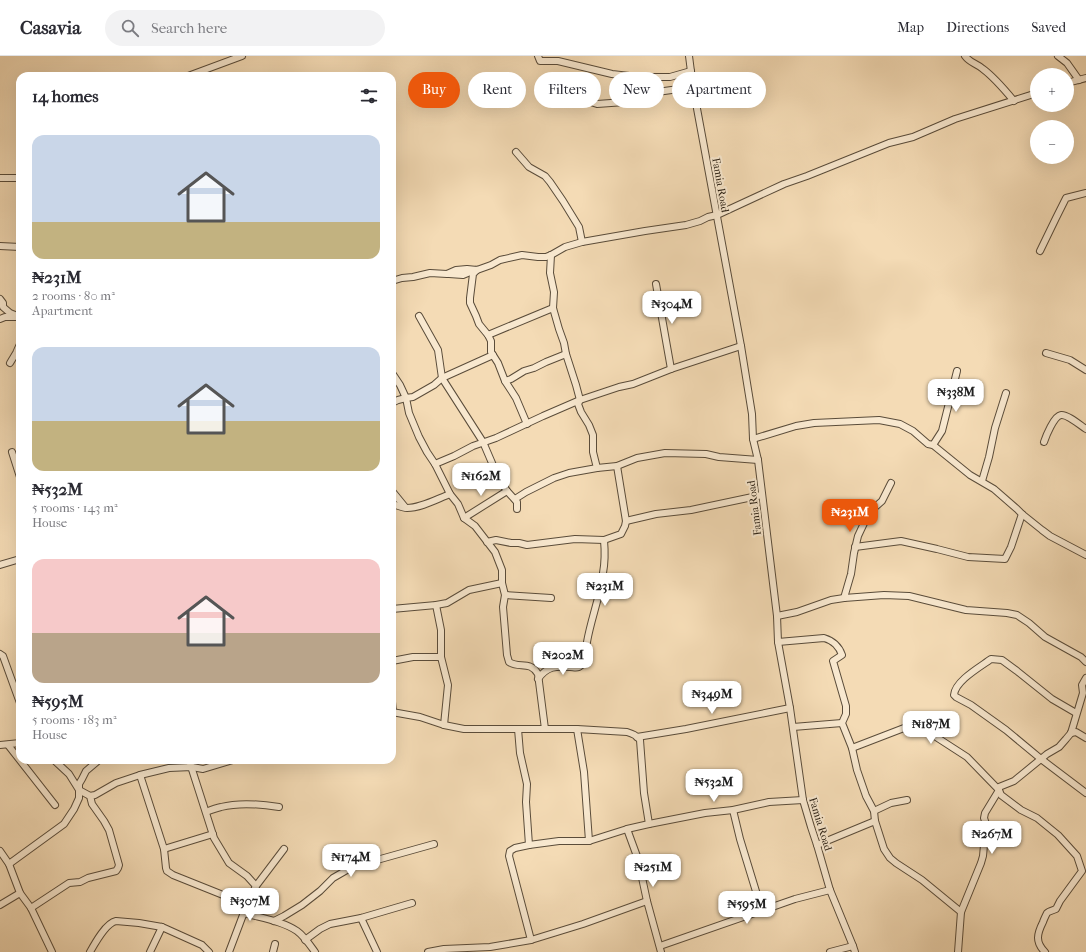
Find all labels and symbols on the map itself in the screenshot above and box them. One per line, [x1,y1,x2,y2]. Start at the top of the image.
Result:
street label: Famia Road [709,157,732,214]
pin: ₦304M [644,291,700,325]
pin: ₦338M [928,379,984,413]
pin: ₦162M [453,463,509,497]
street label: Famia Road [745,479,764,536]
pin: ₦231M [822,499,878,533]
pin: ₦231M [577,573,633,607]
pin: ₦202M [535,642,591,676]
pin: ₦349M [684,681,740,715]
pin: ₦187M [903,711,959,745]
pin: ₦532M [686,769,742,803]
street label: Famia Road [806,796,835,853]
pin: ₦267M [964,821,1020,855]
pin: ₦174M [323,844,379,878]
pin: ₦251M [625,854,681,888]
pin: ₦307M [222,888,278,922]
pin: ₦595M [719,891,775,925]

